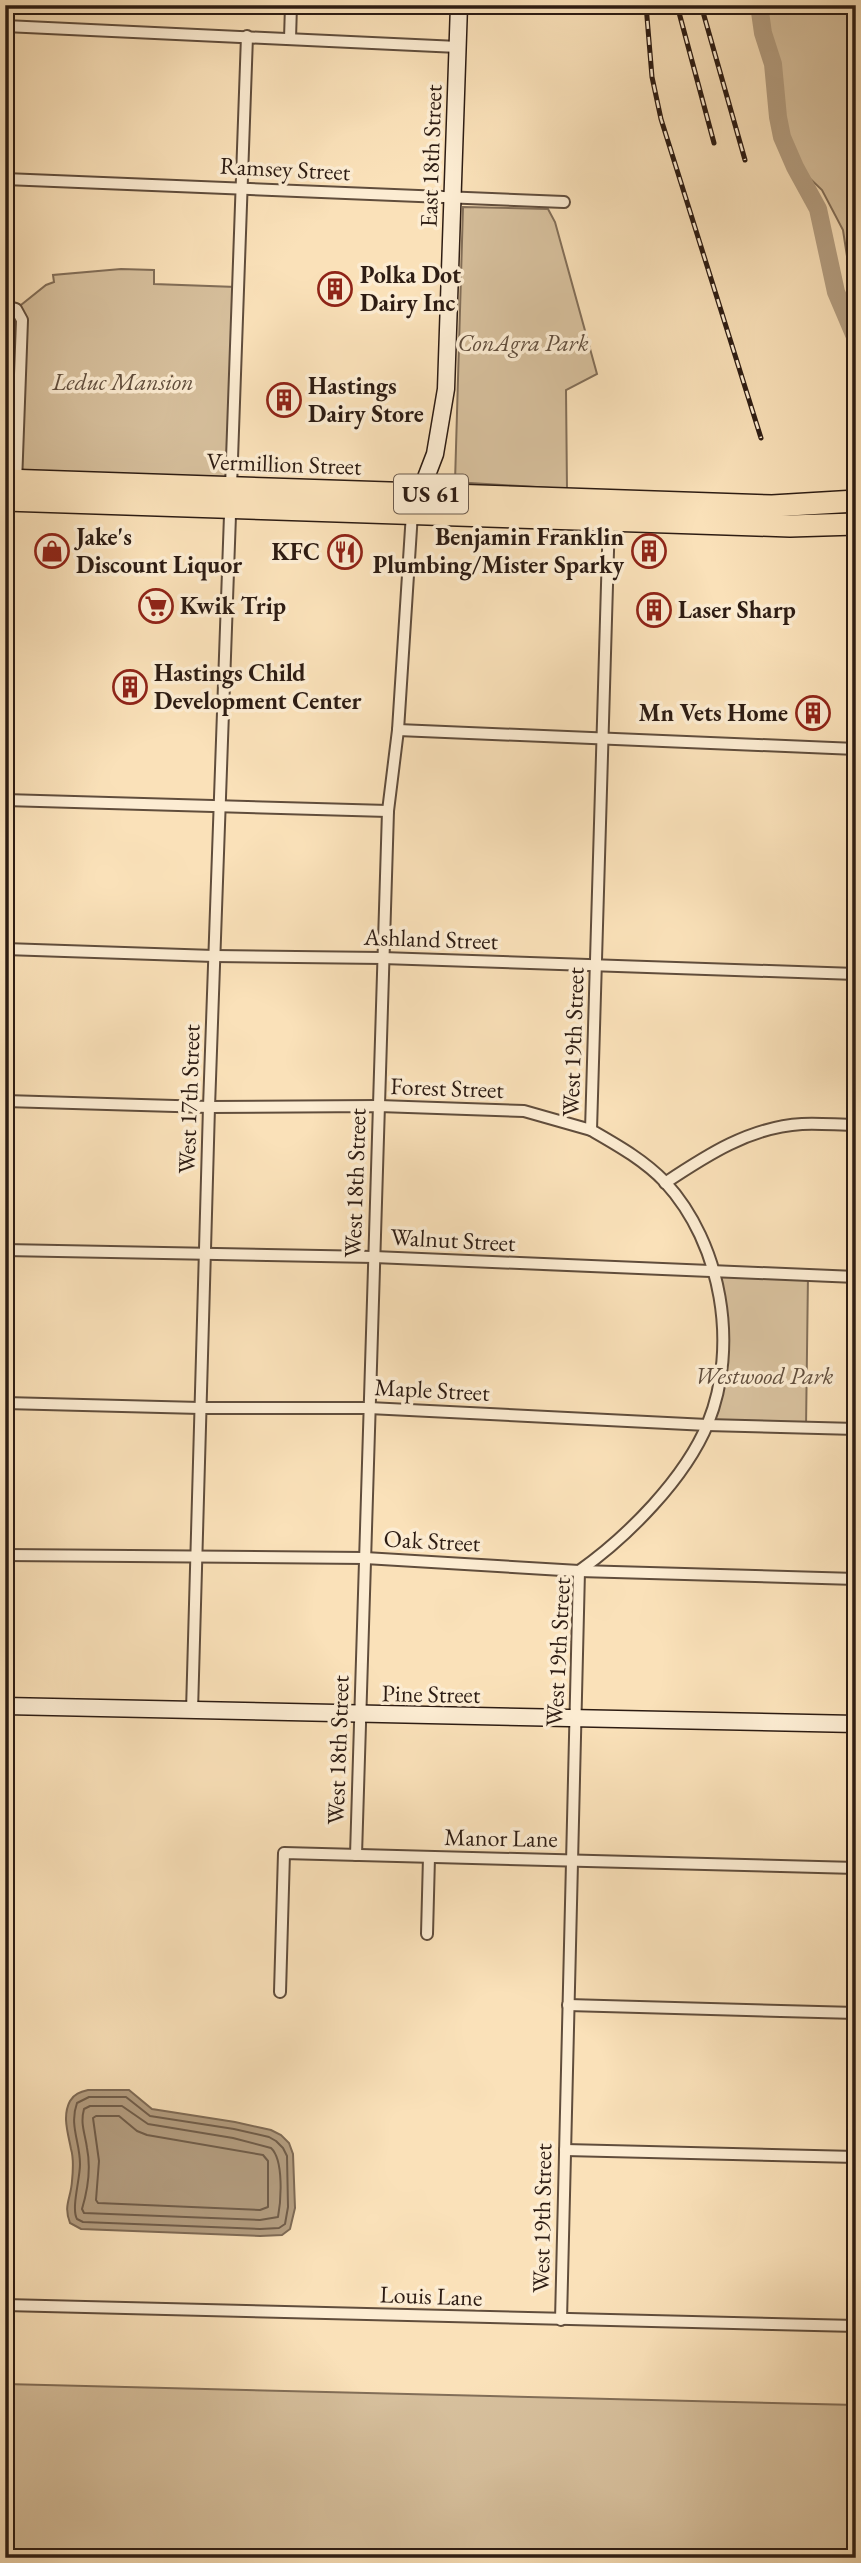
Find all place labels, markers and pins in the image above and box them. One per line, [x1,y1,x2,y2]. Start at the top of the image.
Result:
place label: Polka Dot Dairy Inc [360,259,461,319]
building icon: Polka Dot Dairy Inc [316,270,354,308]
place label: Hastings Dairy Store [308,370,424,430]
building icon: Hastings Dairy Store [265,381,303,419]
place label: Jake's Discount Liquor [74,521,242,581]
place label: Benjamin Franklin Plumbing/Mister Sparky [373,521,624,581]
shop icon: Jake's Discount Liquor [33,532,71,570]
building icon: Benjamin Franklin Plumbing/Mister Sparky [630,532,668,570]
restaurant icon: KFC [326,533,364,571]
place label: KFC [272,536,320,567]
supermarket icon: Kwik Trip [137,587,175,625]
place label: Kwik Trip [180,590,286,621]
building icon: Laser Sharp [635,591,673,629]
place label: Laser Sharp [678,594,796,625]
place label: Hastings Child Development Center [154,657,362,716]
building icon: Hastings Child Development Center [111,668,149,706]
building icon: Mn Vets Home [794,694,832,732]
place label: Mn Vets Home [639,697,788,728]

